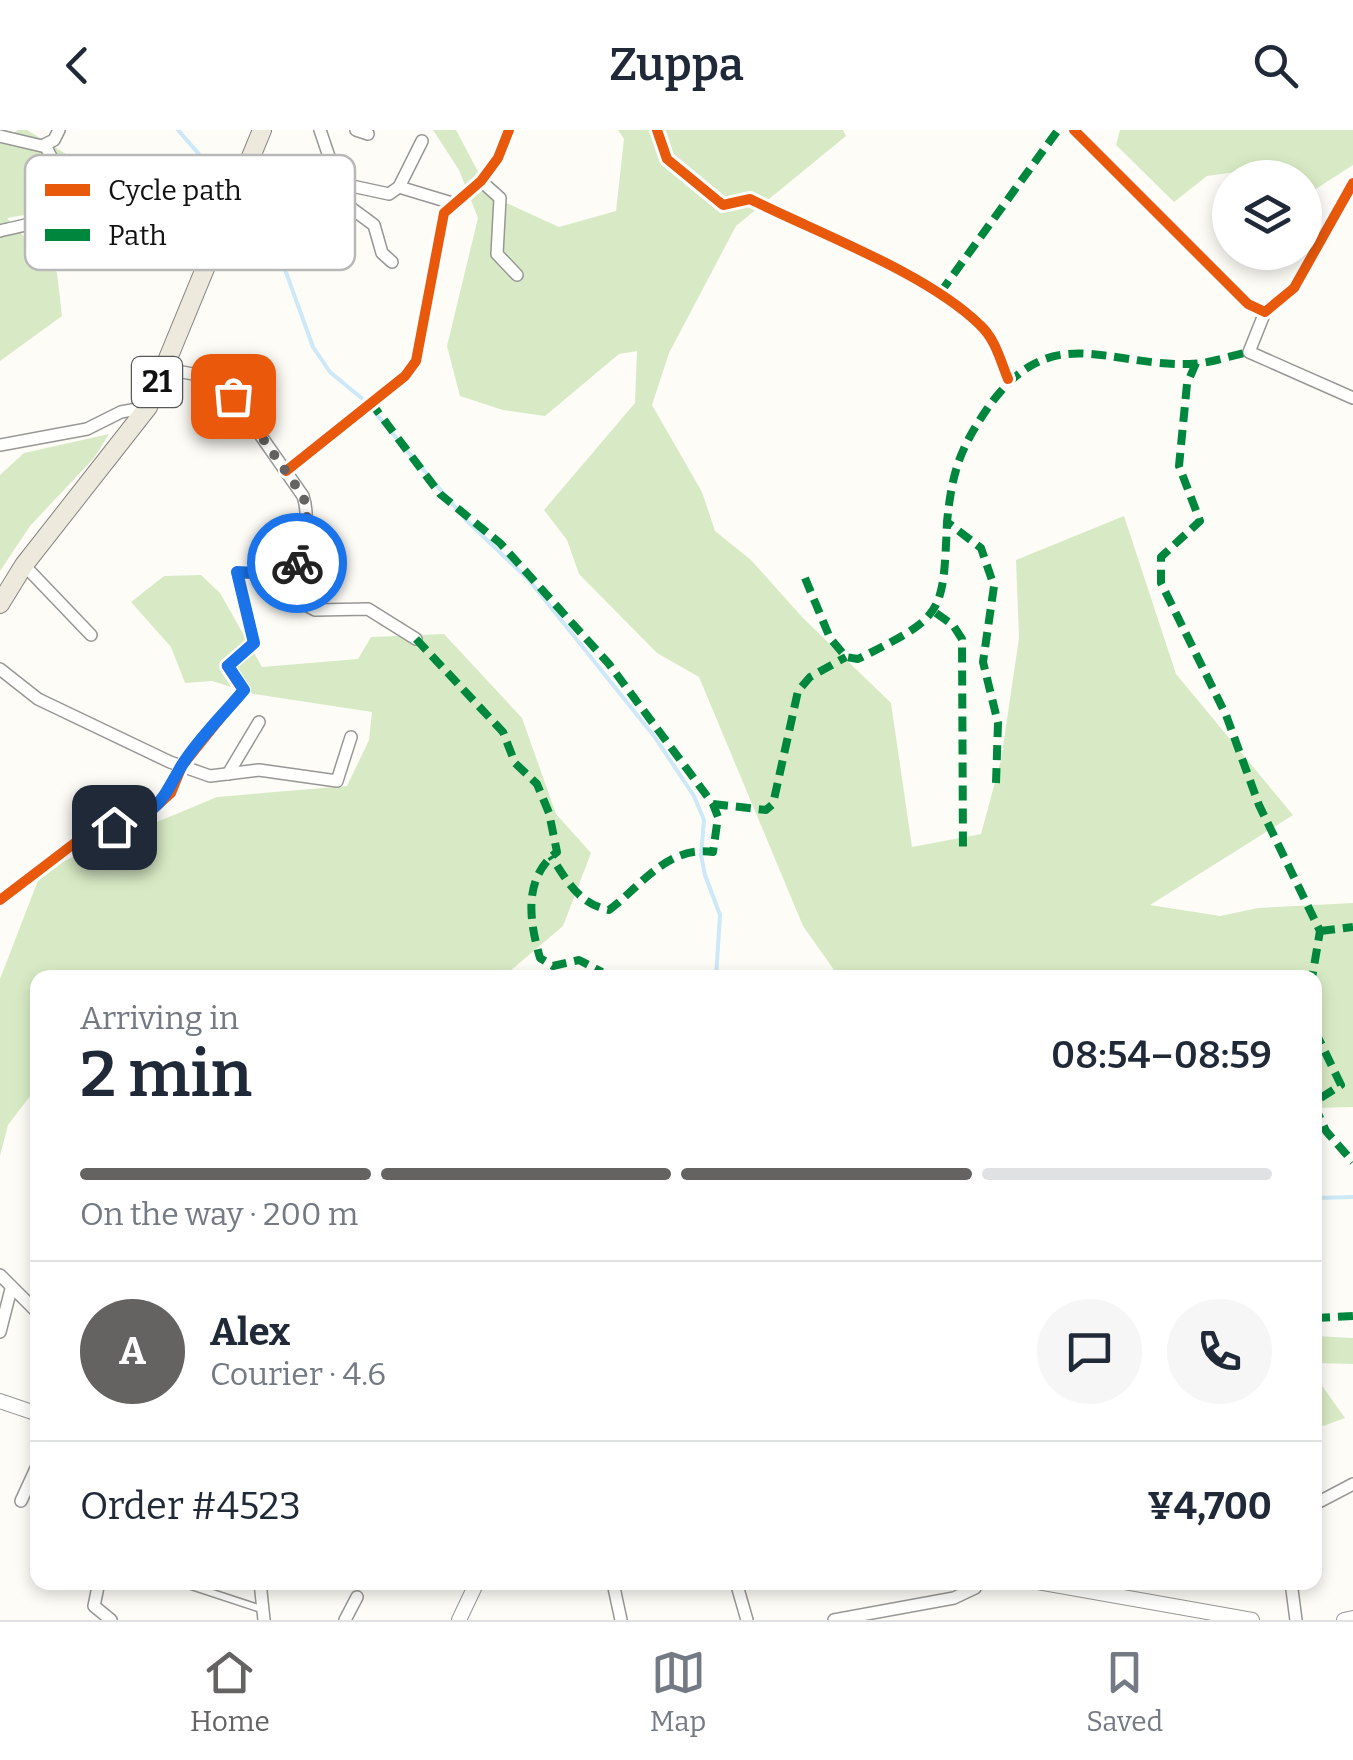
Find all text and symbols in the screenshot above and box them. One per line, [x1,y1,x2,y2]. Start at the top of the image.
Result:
icon: back [50,38,105,93]
text: Zuppa [609,38,744,92]
icon: search [1248,38,1303,93]
legend [25,155,355,270]
map controls [1212,160,1322,270]
button: layers [1212,160,1322,270]
text: Cycle path [108,174,242,207]
text: Path [108,219,167,252]
pin [191,354,276,439]
road number: 21 [132,357,182,407]
icon: bag [206,369,261,424]
courier [247,513,347,613]
icon: bike [270,536,325,591]
pin [72,785,157,870]
icon: home [87,800,142,855]
text: Arriving in [80,999,239,1037]
text: 08:54–08:59 [1051,1032,1272,1078]
text: 2 min [80,1035,252,1113]
text: On the way · 200 m [80,1195,358,1233]
button: chat [1037,1299,1142,1404]
button: phone [1167,1299,1272,1404]
text: Alex [210,1309,290,1355]
text: A [119,1328,146,1374]
text: Courier · 4.6 [210,1355,386,1393]
text: Order #4523 [80,1483,301,1529]
text: ¥4,700 [1147,1483,1272,1529]
tab: Home [190,1645,270,1738]
tab: Map [650,1645,706,1738]
tab: Saved [1086,1645,1163,1738]

